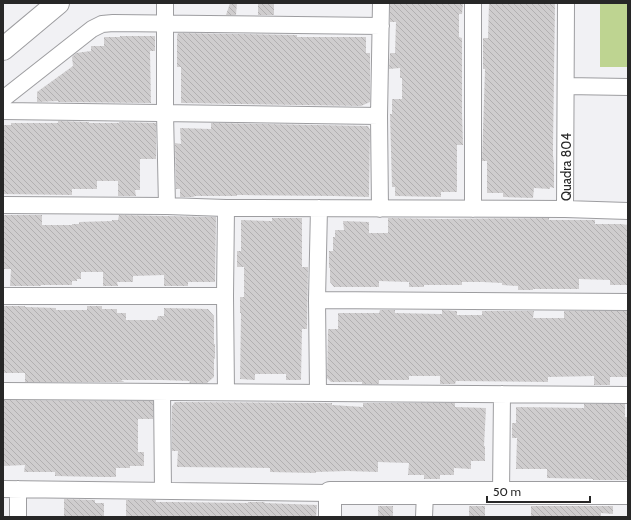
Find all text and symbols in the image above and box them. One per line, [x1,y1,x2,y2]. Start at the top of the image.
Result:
street label: Quadra 804 [558,133,574,201]
scale bar [487,478,590,504]
text: 50 m [493,484,521,499]

